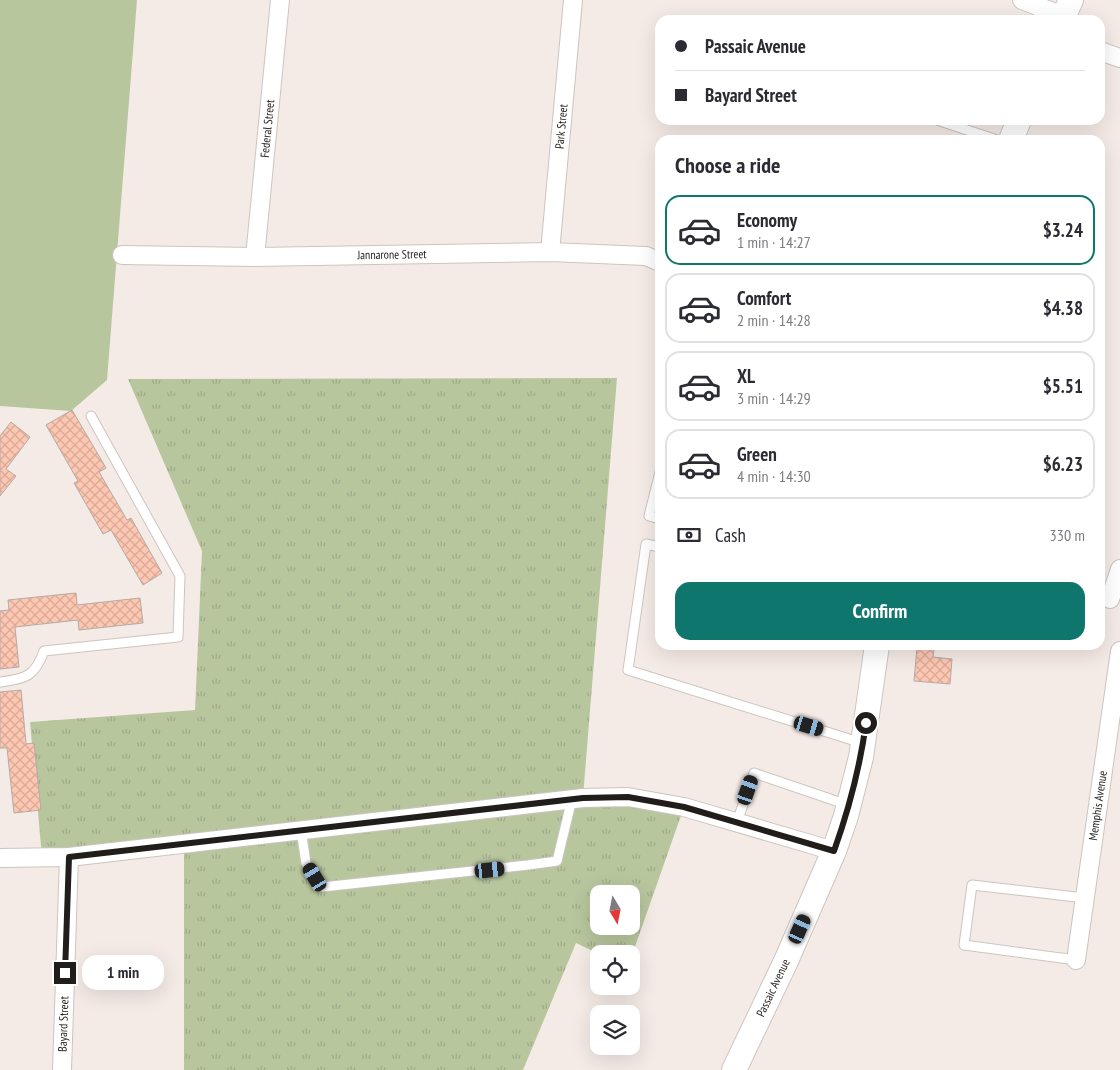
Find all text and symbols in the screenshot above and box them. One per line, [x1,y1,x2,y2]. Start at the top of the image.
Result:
text: Passaic Avenue [705,34,806,58]
text: Bayard Street [705,83,797,107]
street label: Federal Street [257,98,277,158]
street label: Park Street [551,103,571,150]
text: Choose a ride [675,151,780,179]
icon: car [677,208,722,253]
text: Economy [737,208,797,232]
text: $3.24 [1043,218,1083,242]
text: 1 min · 14:27 [737,232,811,252]
street label: Jannarone Street [356,246,427,262]
icon: car [677,286,722,331]
text: Comfort [737,286,791,310]
text: $4.38 [1043,296,1083,320]
text: 2 min · 14:28 [737,310,811,330]
icon: car [677,364,722,409]
text: XL [737,364,755,388]
text: $5.51 [1043,374,1083,398]
text: 3 min · 14:29 [737,388,811,408]
icon: car [677,442,722,487]
text: Green [737,442,777,466]
text: $6.23 [1043,452,1083,476]
text: 4 min · 14:30 [737,466,811,486]
icon: cash [675,521,703,549]
text: Cash [715,523,746,547]
text: 330 m [1050,525,1085,545]
button: Confirm [675,582,1085,640]
route start [855,712,877,734]
car [792,714,825,738]
street label: Memphis Avenue [1085,770,1110,841]
car [736,773,759,807]
car [300,860,329,894]
car [474,861,505,879]
north arrow [590,885,640,935]
map controls [590,885,640,1055]
car [787,912,812,946]
button: locate [590,945,640,995]
callout: 1 min [82,956,165,990]
street label: Passaic Avenue [753,956,793,1019]
route end [54,962,76,984]
text: 1 min [107,962,139,982]
street label: Bayard Street [55,995,71,1052]
button: layers [590,1005,640,1055]

